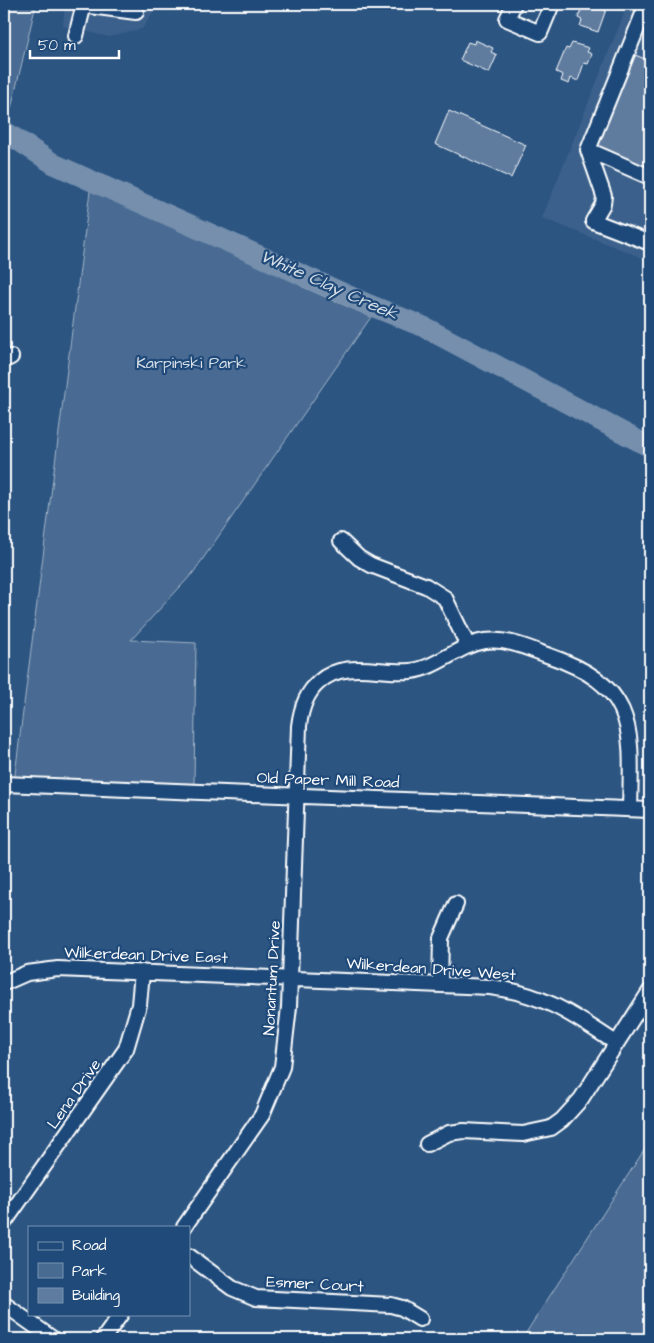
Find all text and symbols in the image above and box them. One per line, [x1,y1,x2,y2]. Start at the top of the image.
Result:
scale bar [30,28,119,60]
text: 50 m [38,35,76,56]
water label: White Clay Creek [256,244,402,328]
park label: Karpinski Park [136,352,246,374]
street label: Old Paper Mill Road [256,767,400,793]
street label: Nonantum Drive [258,920,286,1036]
street label: Wilkerdean Drive East [64,941,229,969]
street label: Wilkerdean Drive West [345,952,517,986]
street label: Lena Drive [42,1054,106,1133]
legend [28,1226,190,1316]
text: Road [72,1235,107,1256]
text: Park [72,1261,107,1282]
street label: Esmer Court [266,1270,365,1298]
text: Building [72,1285,120,1307]

